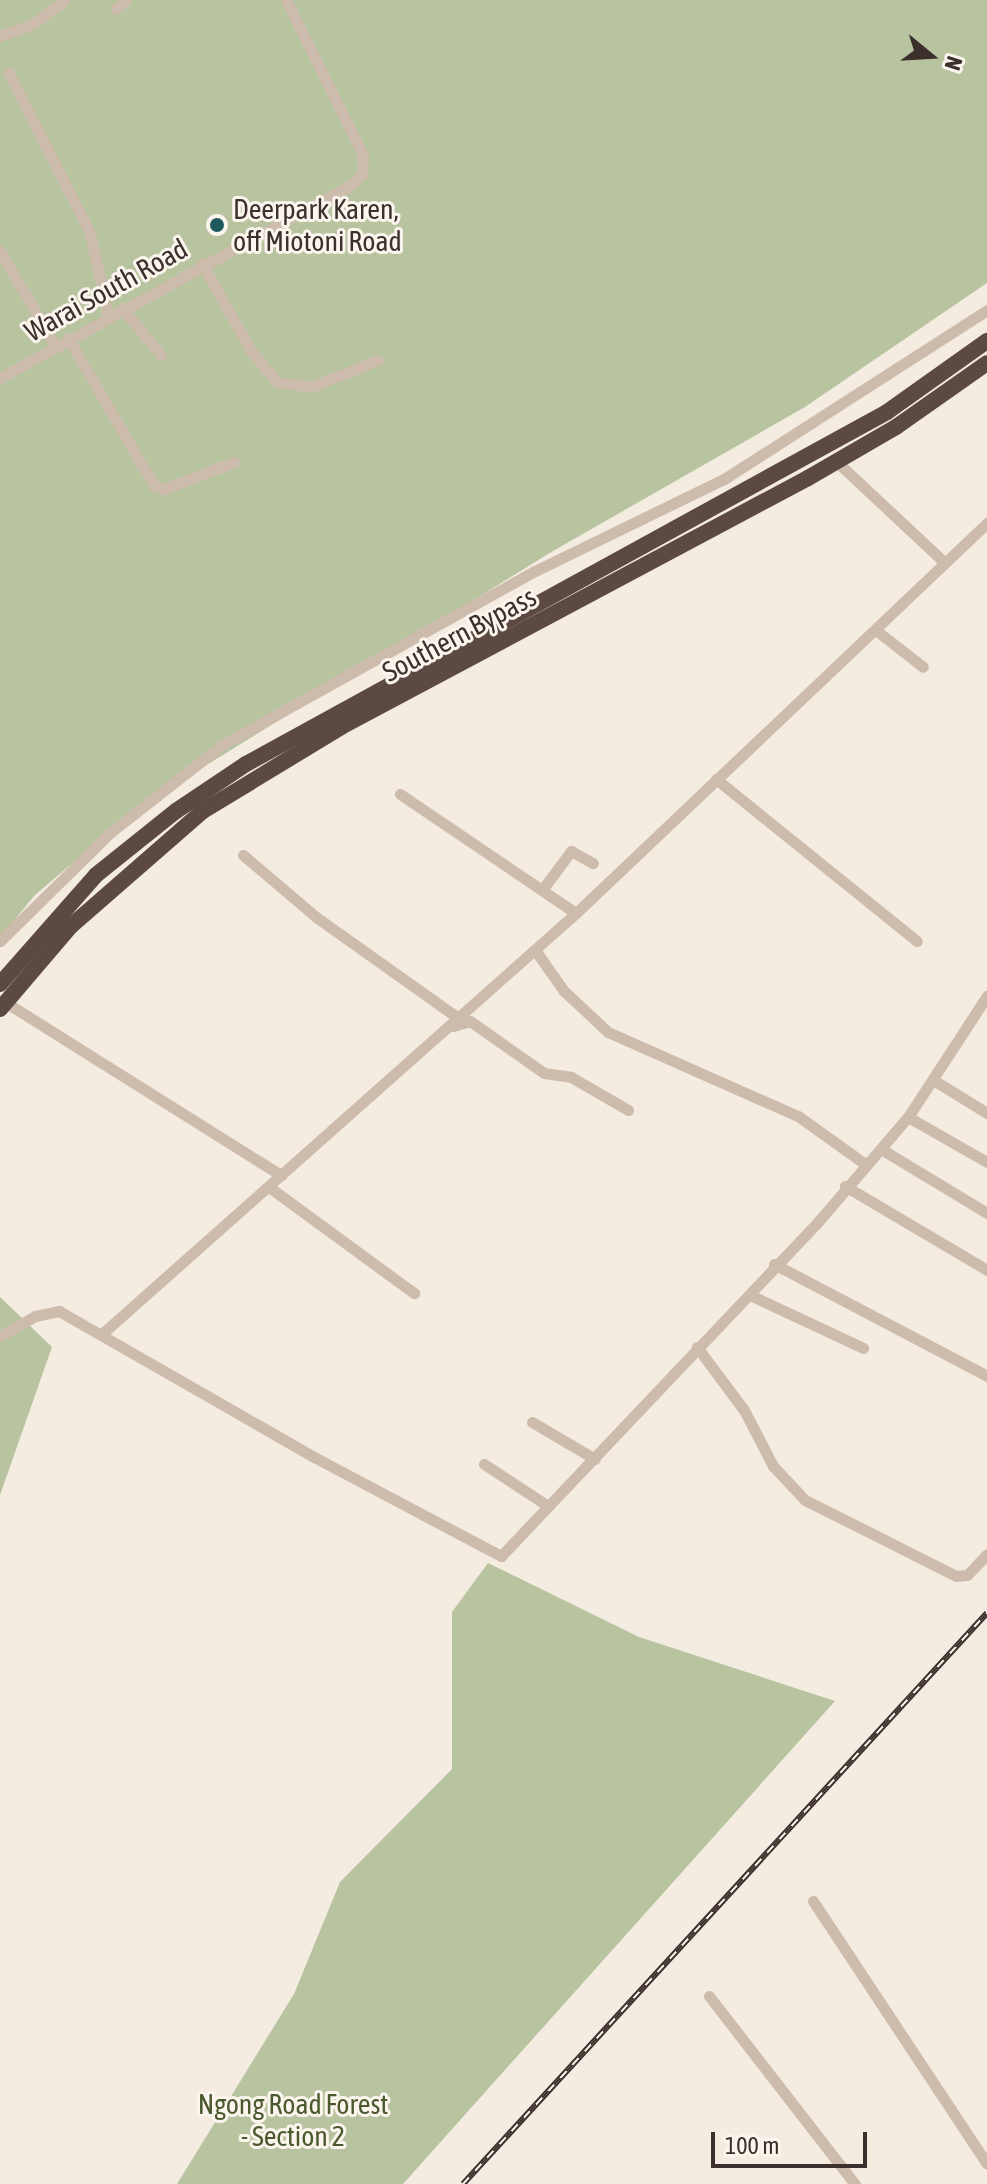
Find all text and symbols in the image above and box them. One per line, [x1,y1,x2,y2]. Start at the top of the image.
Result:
north arrow [891,16,971,96]
text: N [939,53,968,74]
place label: Deerpark Karen, off Miotoni Road [233,192,402,258]
marker: Deerpark Karen, off Miotoni Road [208,216,226,234]
street label: Warai South Road [19,231,193,349]
street label: Southern Bypass [376,579,542,689]
park label: Ngong Road Forest - Section 2 [198,2087,388,2153]
scale bar [715,2116,871,2166]
text: 100 m [725,2132,779,2159]

